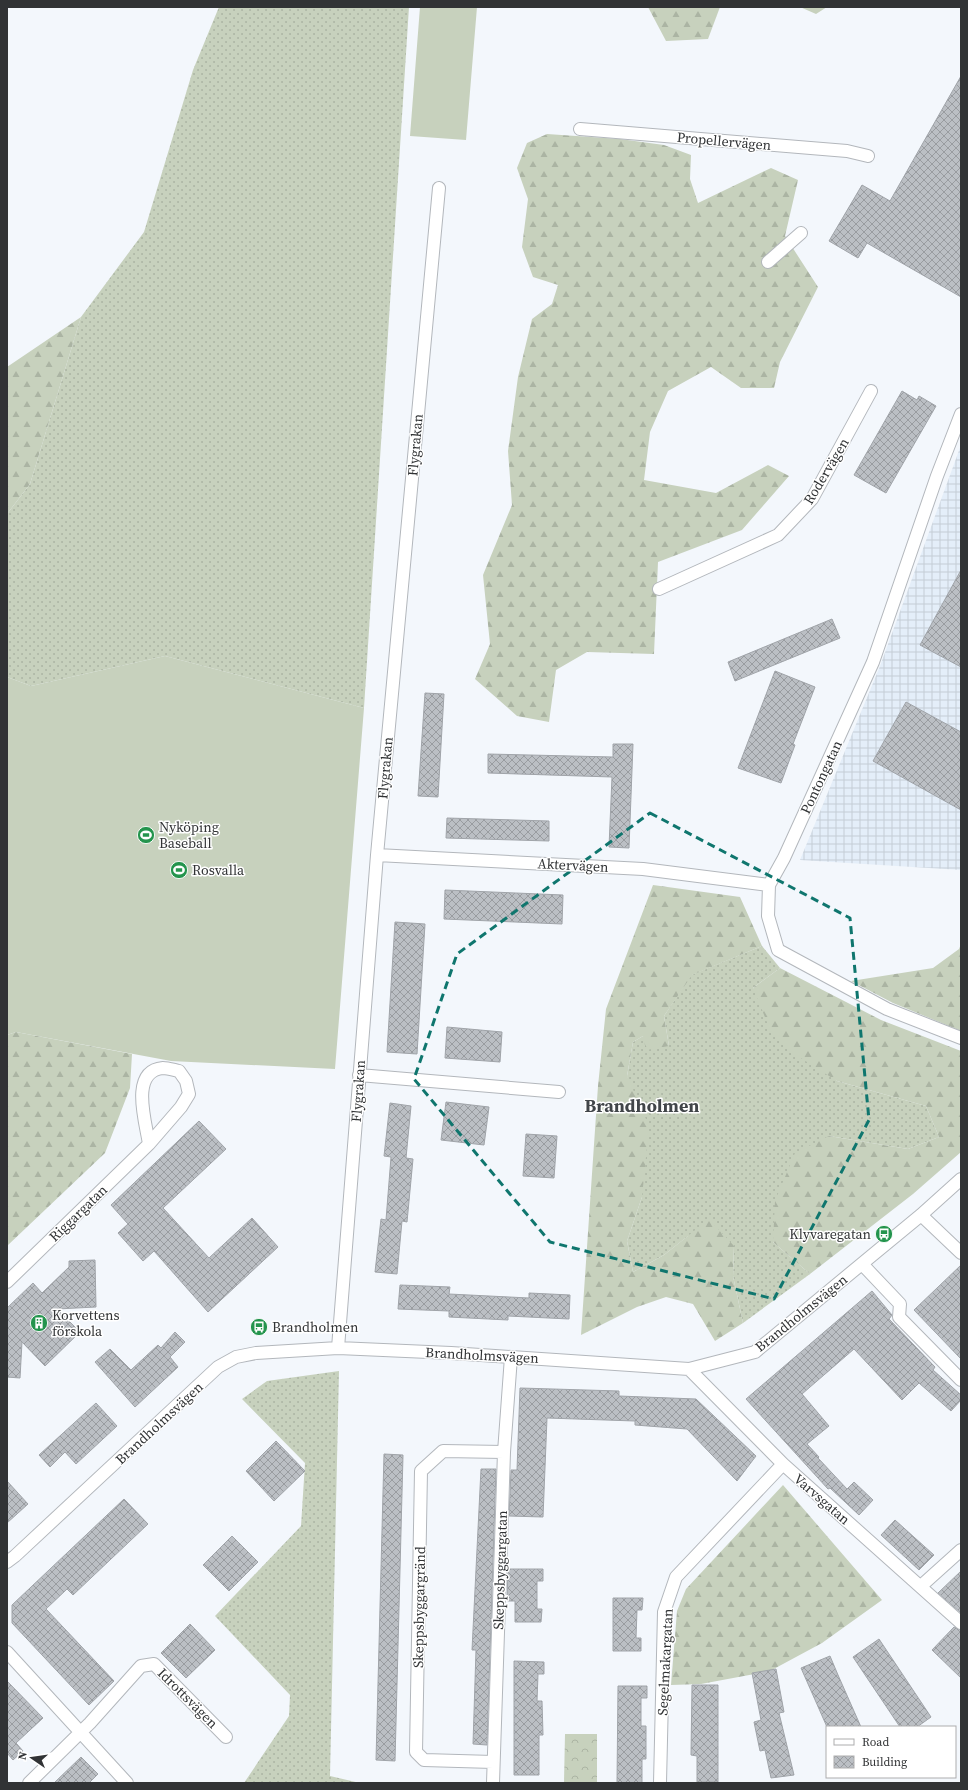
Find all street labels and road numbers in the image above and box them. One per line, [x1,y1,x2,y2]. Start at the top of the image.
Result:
street label: Propellervägen [676,127,773,155]
street label: Flygrakan [402,413,428,477]
street label: Rodervägen [798,434,854,508]
street label: Flygrakan [372,736,398,800]
street label: Pontongatan [795,737,847,817]
street label: Aktervägen [537,853,610,877]
street label: Flygrakan [346,1059,370,1123]
street label: Riggargatan [44,1180,112,1246]
street label: Brandholmsvägen [751,1269,852,1356]
street label: Brandholmsvägen [425,1342,540,1368]
street label: Brandholmsvägen [111,1377,208,1469]
street label: Varvsgatan [790,1469,855,1529]
street label: Skeppsbyggargatan [488,1509,512,1630]
street label: Skeppsbyggargränd [408,1546,430,1668]
street label: Segelmakargatan [652,1608,678,1716]
street label: Idrottsvägen [153,1663,223,1733]

